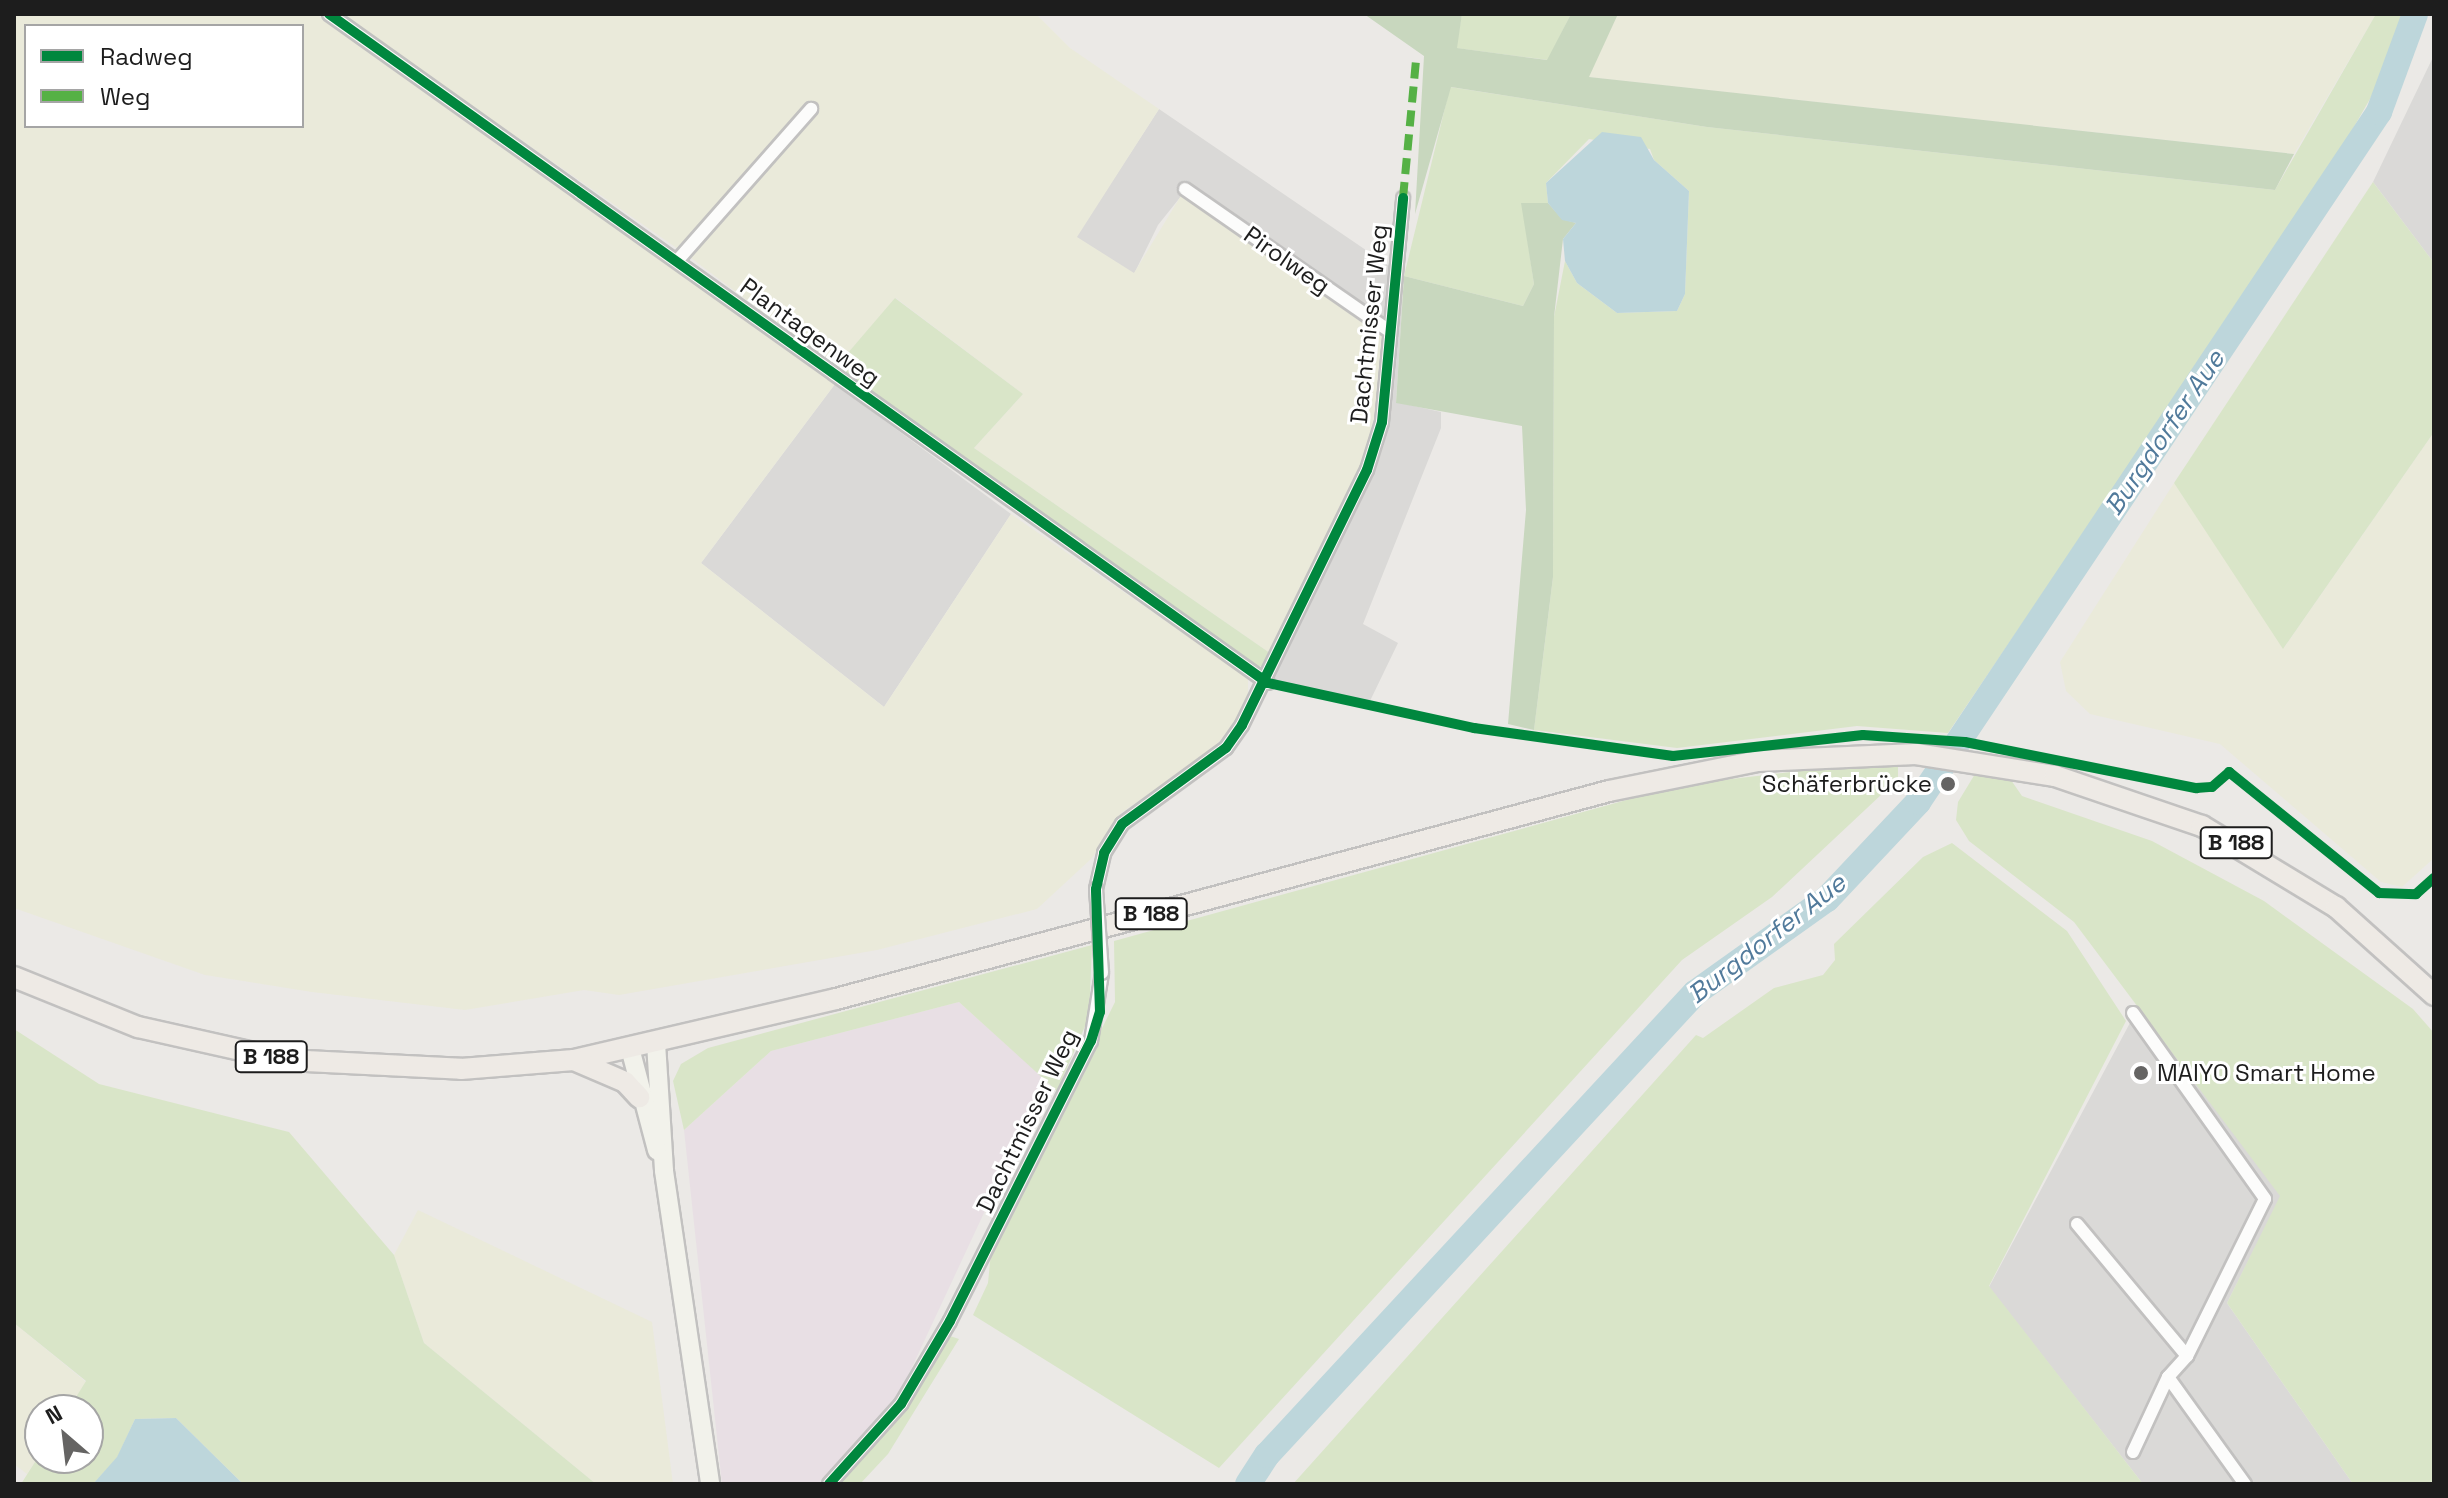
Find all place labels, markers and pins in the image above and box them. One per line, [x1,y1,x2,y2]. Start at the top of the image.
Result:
place label: Schäferbrücke [1762,770,1932,798]
marker: Schäferbrücke [1939,775,1957,793]
place label: MAIYO Smart Home [2157,1059,2376,1087]
marker: MAIYO Smart Home [2132,1064,2150,1082]

